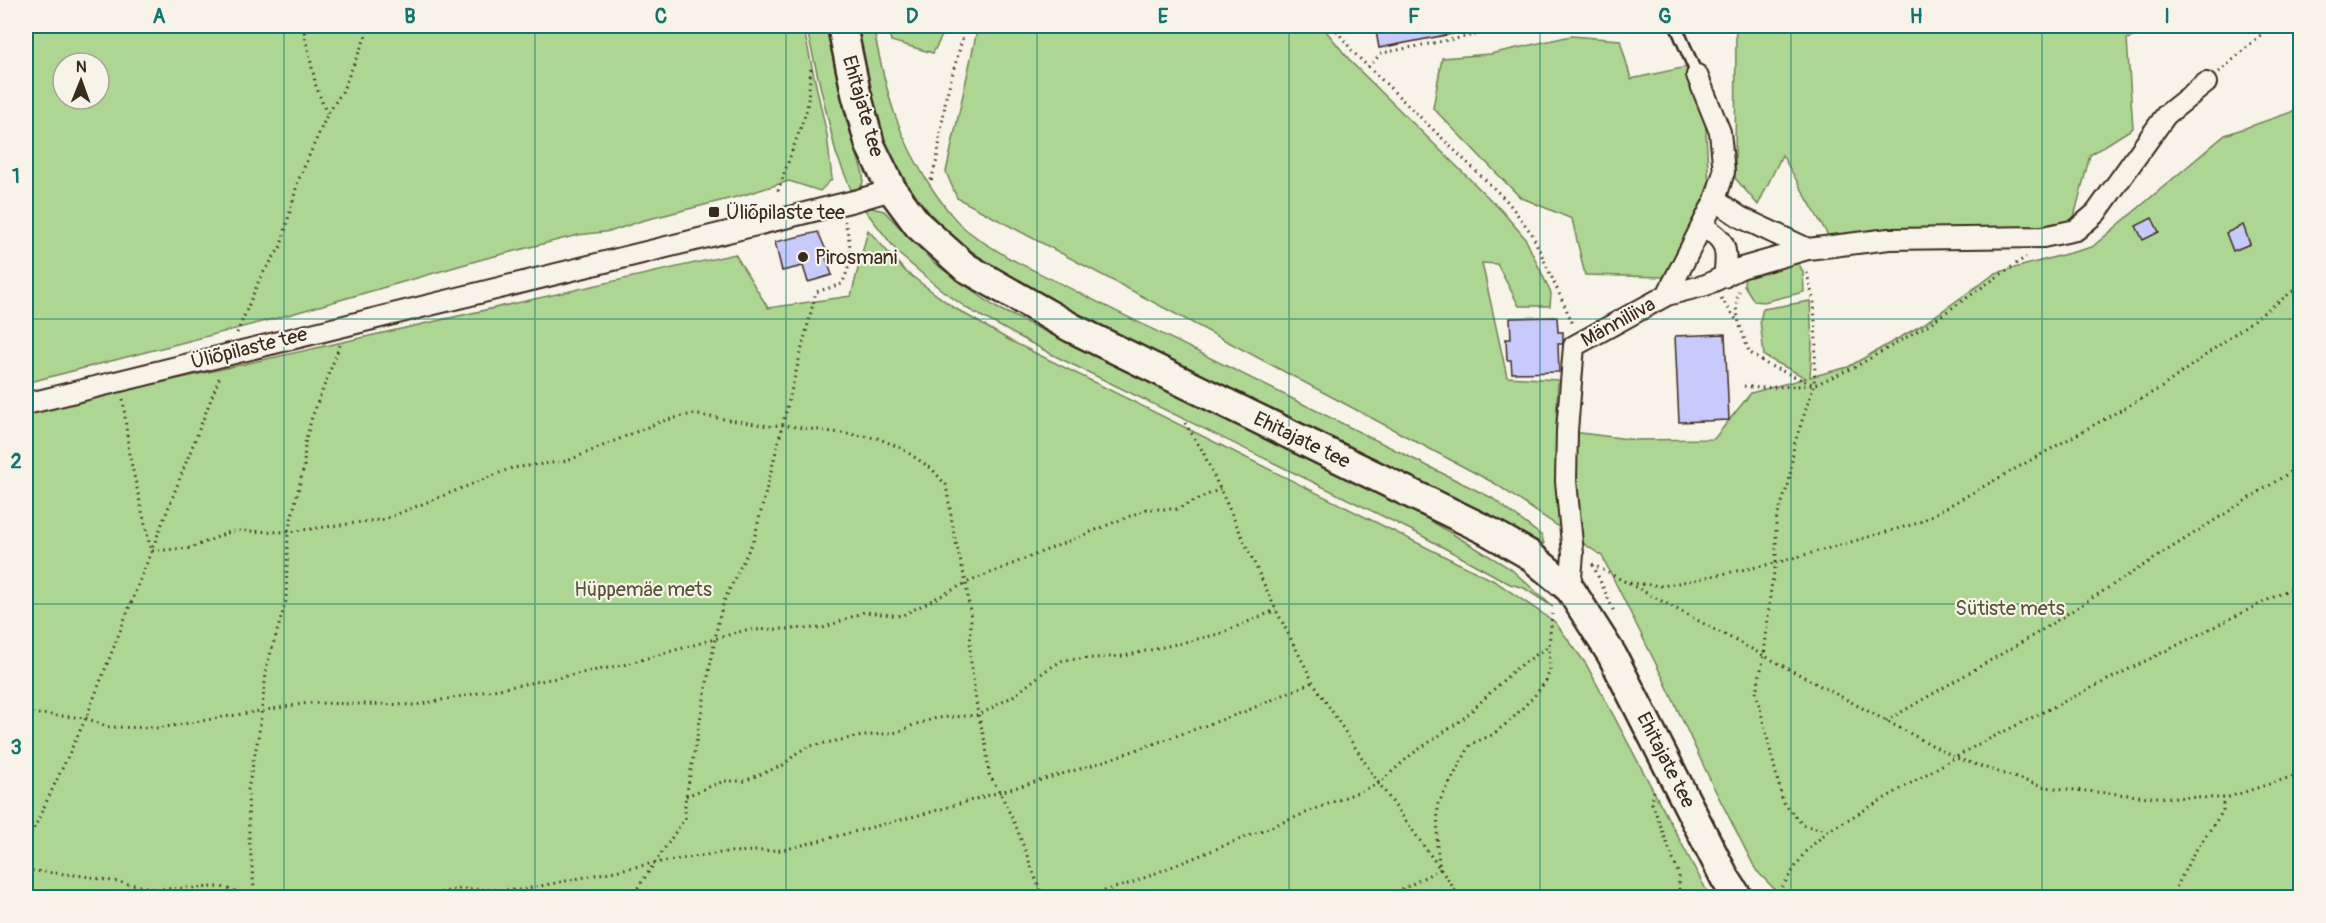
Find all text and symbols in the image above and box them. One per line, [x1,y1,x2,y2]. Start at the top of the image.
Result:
text: A [153,4,166,29]
text: B [404,4,416,29]
text: C [655,4,667,29]
text: D [906,4,919,29]
text: E [1158,4,1169,29]
text: F [1408,4,1420,29]
text: G [1658,4,1672,29]
text: H [1910,4,1923,29]
text: I [2164,4,2170,29]
north arrow [51,51,111,111]
street label: Ehitajate tee [837,52,889,160]
text: N [76,57,87,77]
text: 1 [12,164,20,189]
place label: Üliõpilaste tee [726,200,845,225]
marker: Üliõpilaste tee [707,205,721,219]
place label: Pirosmani [815,245,897,270]
marker: Pirosmani [796,250,810,264]
street label: Männiliiva [1577,291,1659,353]
street label: Üliõpilaste tee [188,321,310,375]
street label: Ehitajate tee [1250,406,1354,474]
text: 2 [10,449,22,474]
park label: Hüppemäe mets [574,577,712,602]
park label: Sütiste mets [1955,596,2065,621]
street label: Ehitajate tee [1631,708,1701,812]
text: 3 [10,735,22,760]

